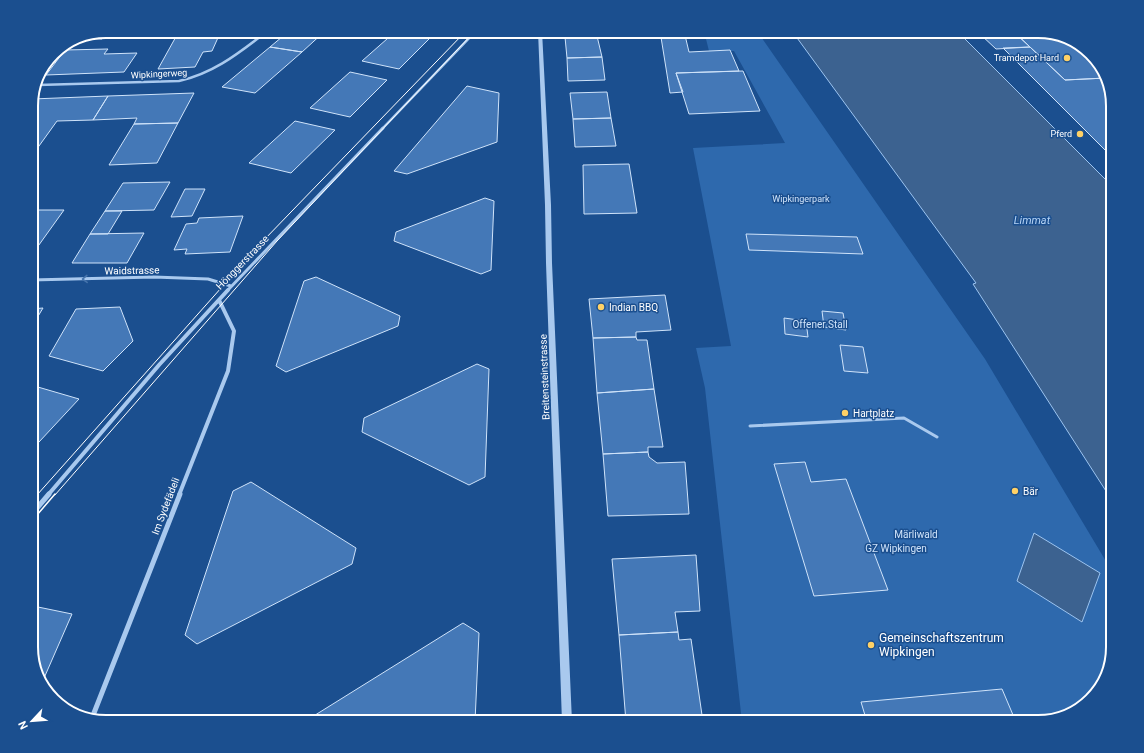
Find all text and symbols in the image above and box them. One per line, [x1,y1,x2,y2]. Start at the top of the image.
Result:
place label: Tramdepot Hard [994,53,1059,63]
marker: Tramdepot Hard [1062,53,1072,63]
street label: Wipkingerweg [131,68,187,80]
place label: Pferd [1050,129,1072,139]
marker: Pferd [1075,129,1085,139]
park label: Wipkingerpark [772,194,830,204]
water label: Limmat [1014,214,1051,227]
street label: Hönggerstrasse [214,233,271,292]
street label: Waidstrasse [104,265,160,276]
one-way arrow [82,275,88,283]
marker: Indian BBQ [596,302,606,312]
place label: Indian BBQ [609,302,658,313]
park label: Offener Stall [792,319,848,330]
street label: Breitensteinstrasse [538,334,551,420]
marker: Hartplatz [840,408,850,418]
place label: Hartplatz [853,408,894,419]
street label: Im Sydefädeli [150,476,181,536]
marker: Bär [1010,486,1020,496]
place label: Bär [1023,486,1039,497]
park label: Märliwald [894,529,938,540]
park label: GZ Wipkingen [865,543,927,554]
place label: Gemeinschaftszentrum Wipkingen [879,631,1004,659]
marker: Gemeinschaftszentrum Wipkingen [866,640,876,650]
north arrow [12,701,52,741]
text: N [16,719,31,732]

